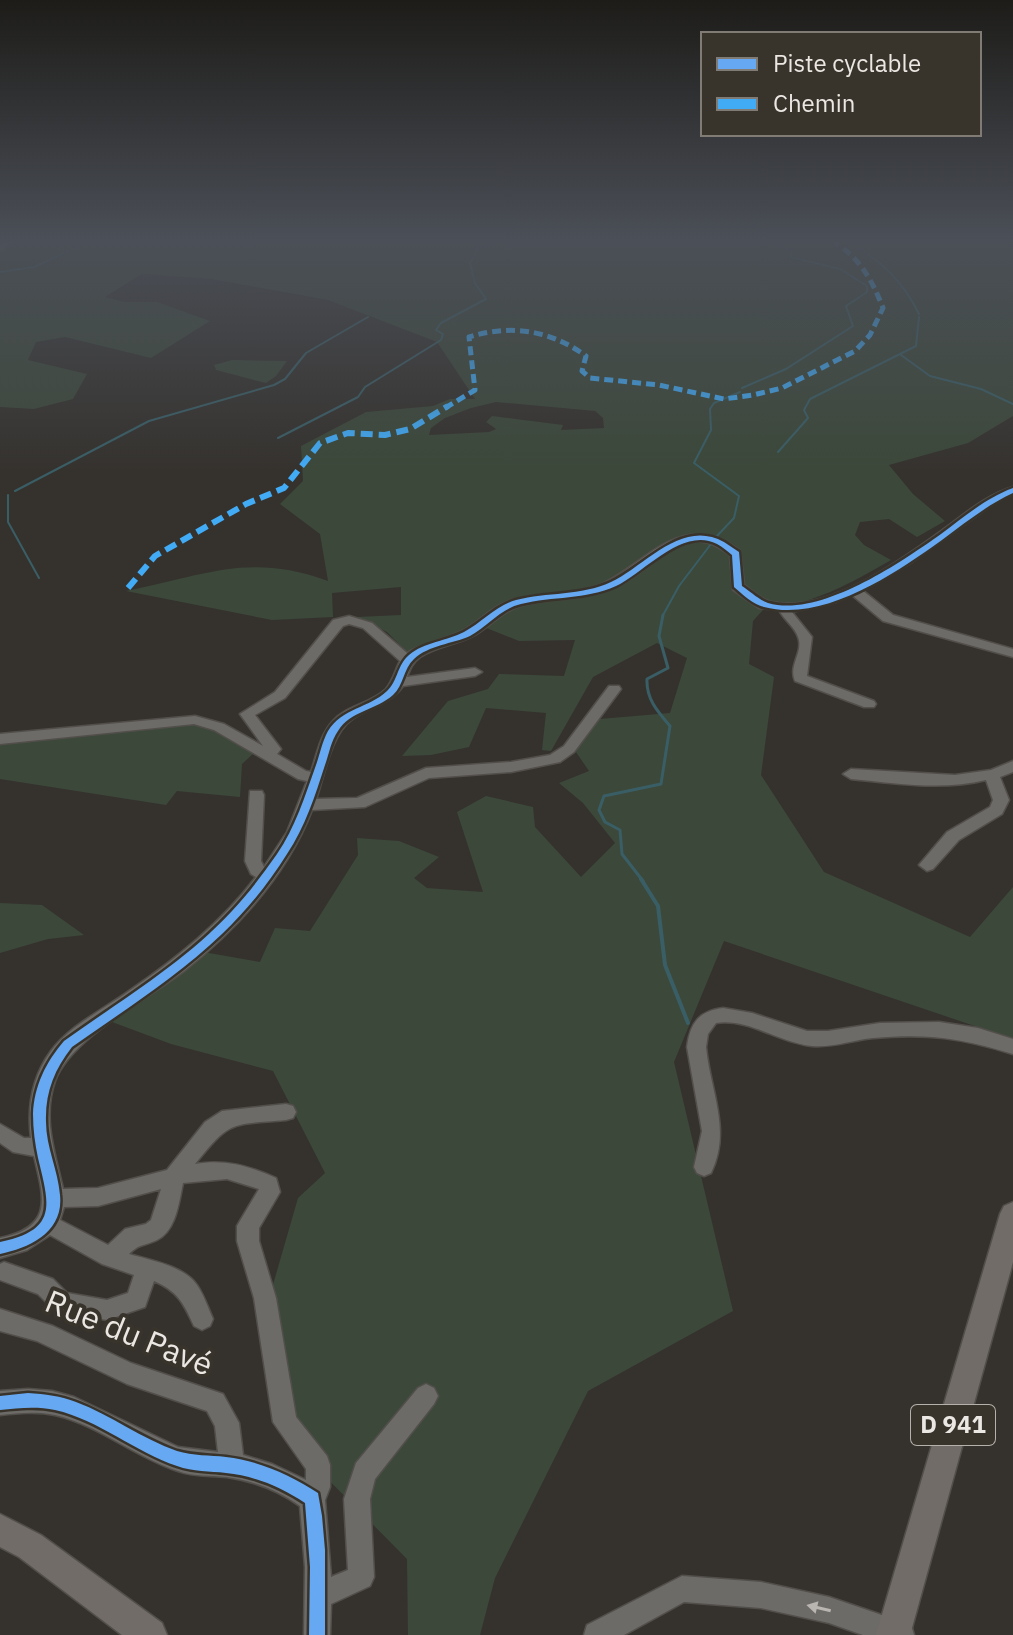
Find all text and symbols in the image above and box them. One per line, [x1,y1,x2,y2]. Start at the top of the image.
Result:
legend [701,32,981,136]
text: Piste cyclable [773,47,921,79]
text: Chemin [773,87,855,119]
street label: Rue du Pavé [39,1279,219,1385]
road number: D 941 [911,1405,995,1445]
one-way arrow [807,1601,832,1614]

